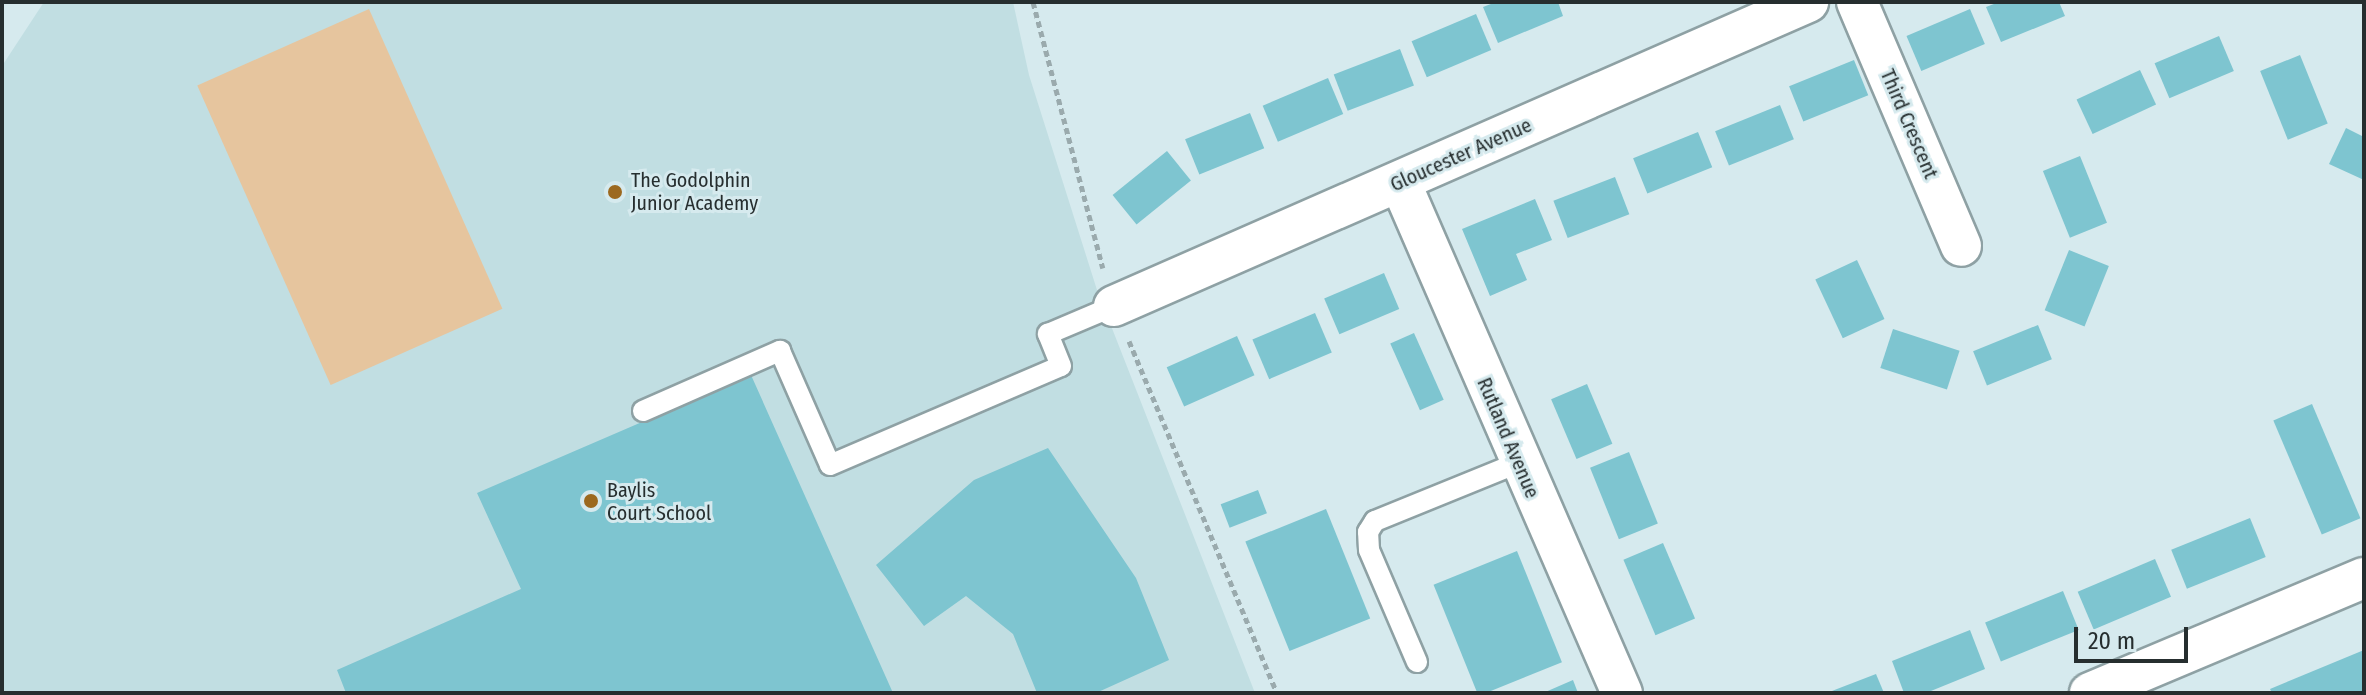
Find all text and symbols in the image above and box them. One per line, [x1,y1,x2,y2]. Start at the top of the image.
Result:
street label: Third Crescent [1875,66,1943,182]
street label: Gloucester Avenue [1387,113,1535,197]
place label: The Godolphin Junior Academy [631,168,758,215]
marker: The Godolphin Junior Academy [606,183,624,201]
street label: Rutland Avenue [1472,374,1544,502]
place label: Baylis Court School [607,478,711,525]
marker: Baylis Court School [582,492,600,510]
scale bar [2078,611,2192,661]
text: 20 m [2088,627,2135,655]

